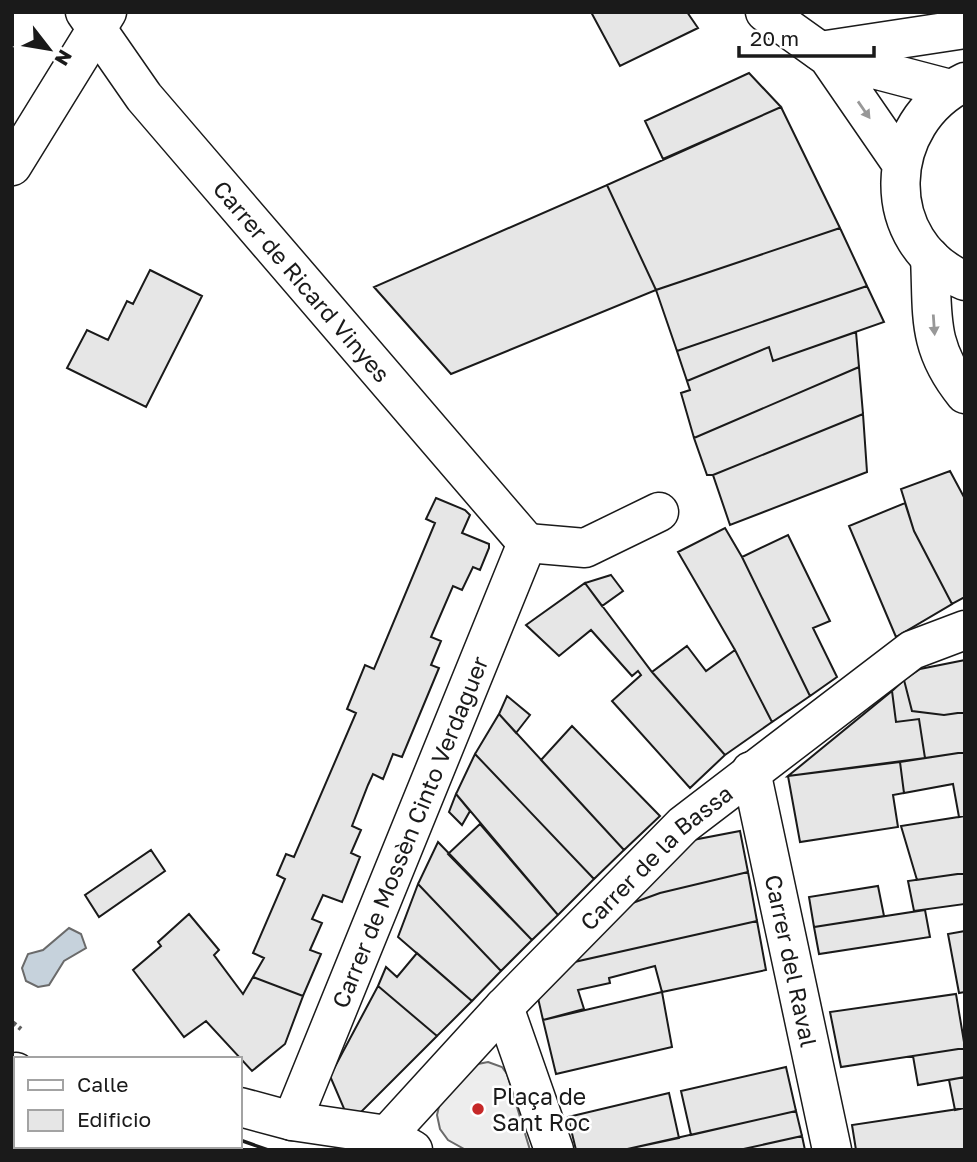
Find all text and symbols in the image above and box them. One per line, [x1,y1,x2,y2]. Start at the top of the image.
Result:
north arrow [14,14,84,84]
scale bar [739,14,874,58]
text: 20 m [750,25,799,51]
text: N [50,46,78,70]
one-way arrow [857,101,871,119]
street label: Carrer de Ricard Vinyes [208,174,396,388]
one-way arrow [928,314,939,336]
street label: Carrer de Mossèn Cinto Verdaguer [326,652,494,1012]
street label: Carrer de la Bassa [574,779,738,936]
street label: Carrer del Raval [760,872,824,1050]
legend [14,1057,242,1148]
text: Calle [77,1071,129,1097]
place label: Plaça de Sant Roc [492,1082,590,1136]
marker: Plaça de Sant Roc [470,1101,486,1117]
text: Edificio [77,1106,151,1132]

